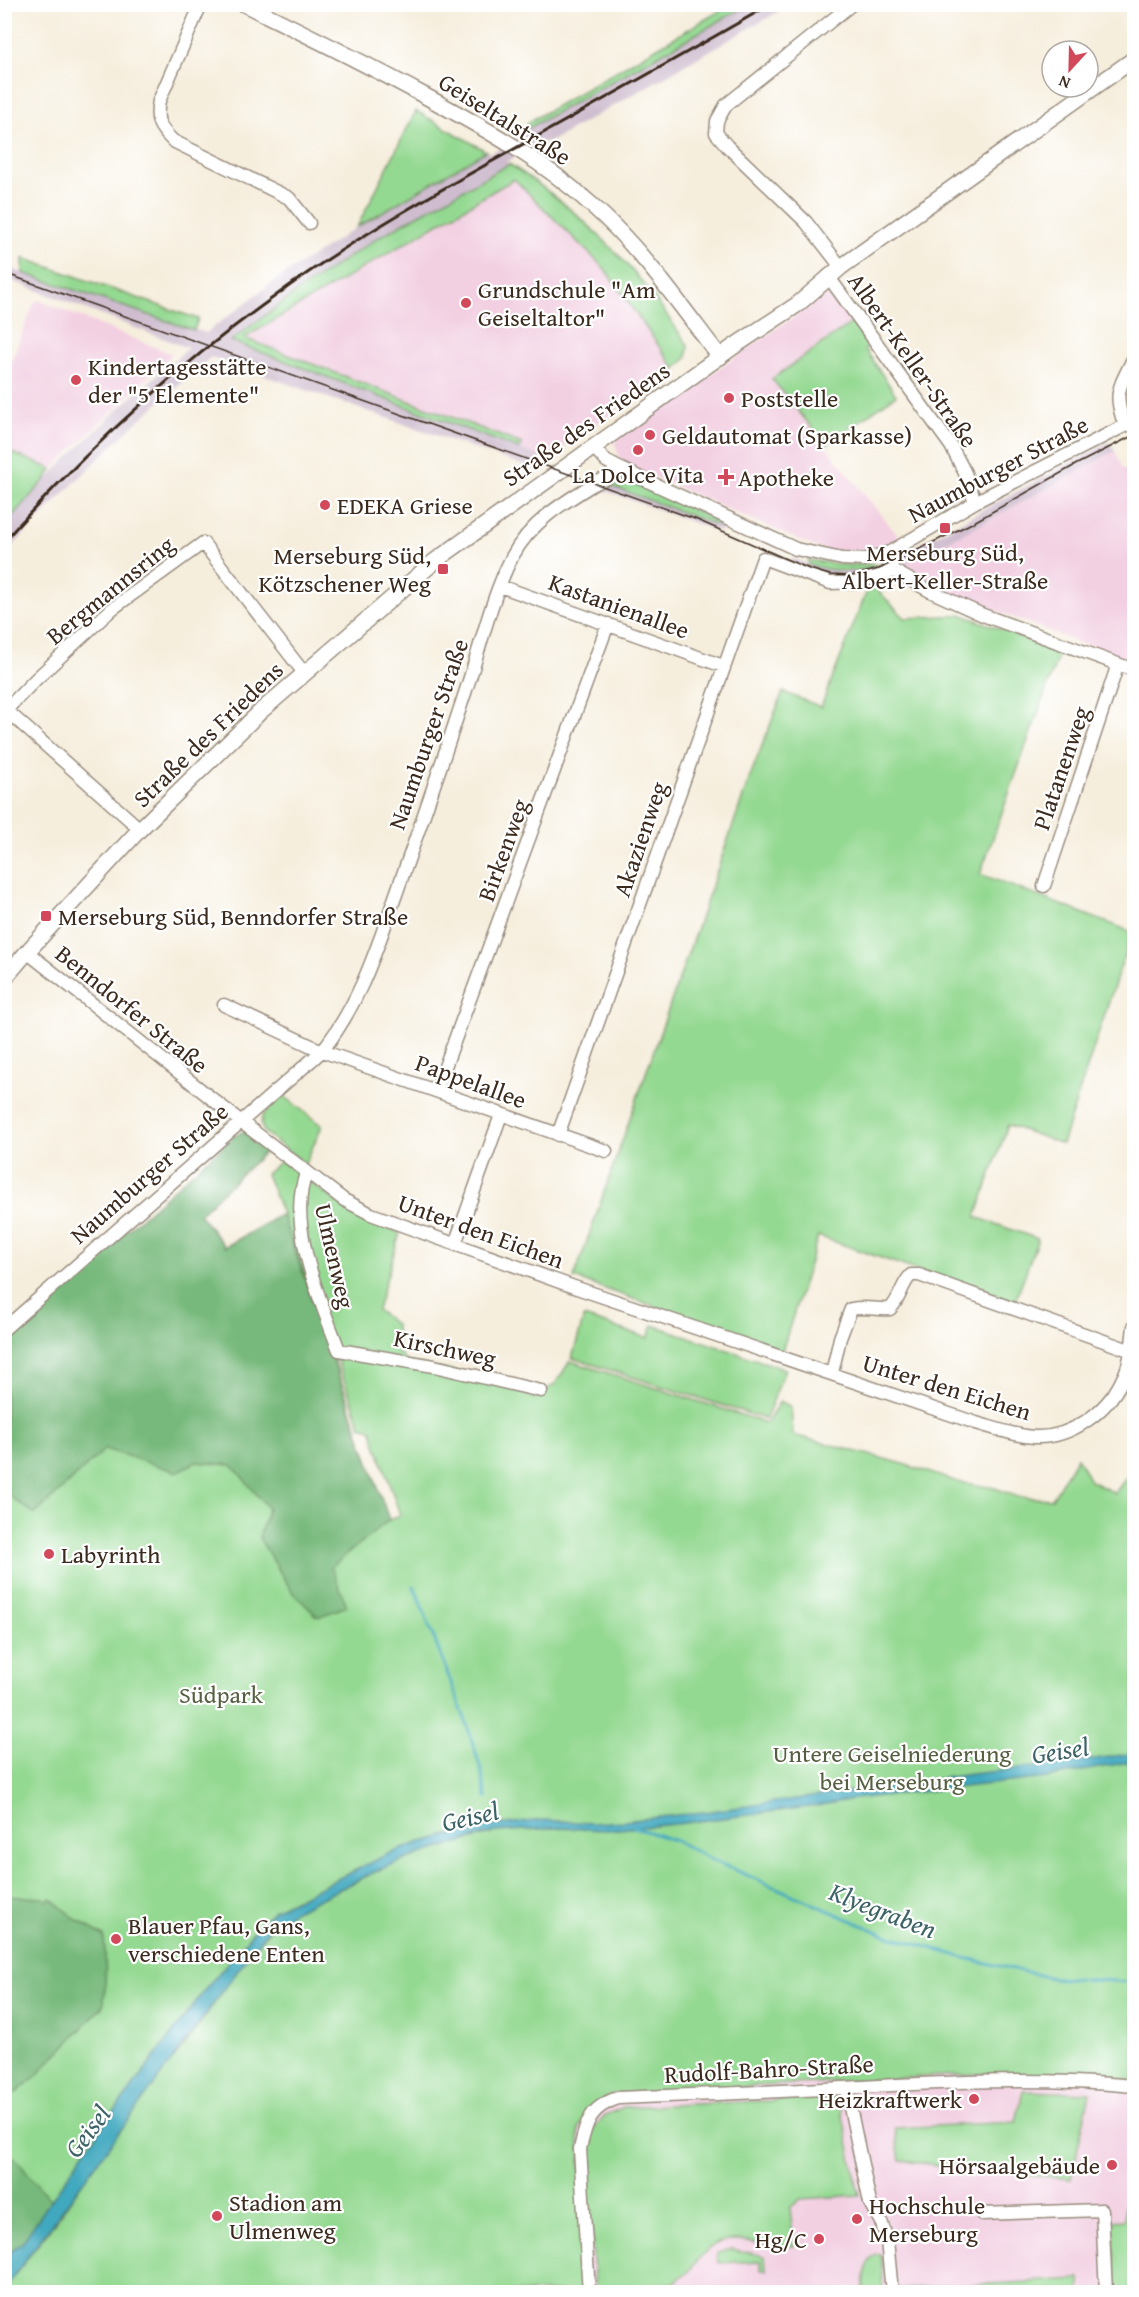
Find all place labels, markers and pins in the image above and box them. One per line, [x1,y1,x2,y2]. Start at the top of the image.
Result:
place label: Grundschule "Am Geiseltaltor" [478,272,656,335]
marker: Grundschule "Am Geiseltaltor" [459,296,473,310]
place label: Kindertagesstätte der "5 Elemente" [88,349,266,412]
marker: Kindertagesstätte der "5 Elemente" [69,373,83,387]
place label: Poststelle [741,381,838,416]
marker: Poststelle [722,391,736,405]
place label: Geldautomat (Sparkasse) [662,418,912,453]
marker: Geldautomat (Sparkasse) [643,428,657,442]
marker: La Dolce Vita [631,443,645,457]
place label: La Dolce Vita [572,457,704,492]
place label: Apotheke [738,460,834,495]
marker: Apotheke [719,470,733,484]
place label: EDEKA Griese [337,488,473,523]
marker: EDEKA Griese [318,498,332,512]
marker: Merseburg Süd, Albert-Keller-Straße [938,521,952,535]
place label: Merseburg Süd, Albert-Keller-Straße [842,535,1048,598]
place label: Merseburg Süd, Kötzschener Weg [258,538,431,601]
marker: Merseburg Süd, Kötzschener Weg [436,562,450,576]
place label: Merseburg Süd, Benndorfer Straße [58,899,408,934]
marker: Merseburg Süd, Benndorfer Straße [39,909,53,923]
place label: Labyrinth [61,1537,161,1572]
marker: Labyrinth [42,1547,56,1561]
place label: Blauer Pfau, Gans, verschiedene Enten [128,1908,325,1971]
marker: Blauer Pfau, Gans, verschiedene Enten [109,1932,123,1946]
place label: Heizkraftwerk [818,2082,963,2117]
marker: Heizkraftwerk [967,2092,981,2106]
place label: Hörsaalgebäude [939,2148,1100,2183]
marker: Hörsaalgebäude [1105,2158,1119,2172]
place label: Stadion am Ulmenweg [229,2185,342,2248]
place label: Hochschule Merseburg [869,2188,985,2251]
marker: Stadion am Ulmenweg [210,2209,224,2223]
marker: Hochschule Merseburg [850,2212,864,2226]
place label: Hg/C [755,2222,807,2257]
marker: Hg/C [812,2232,826,2246]

